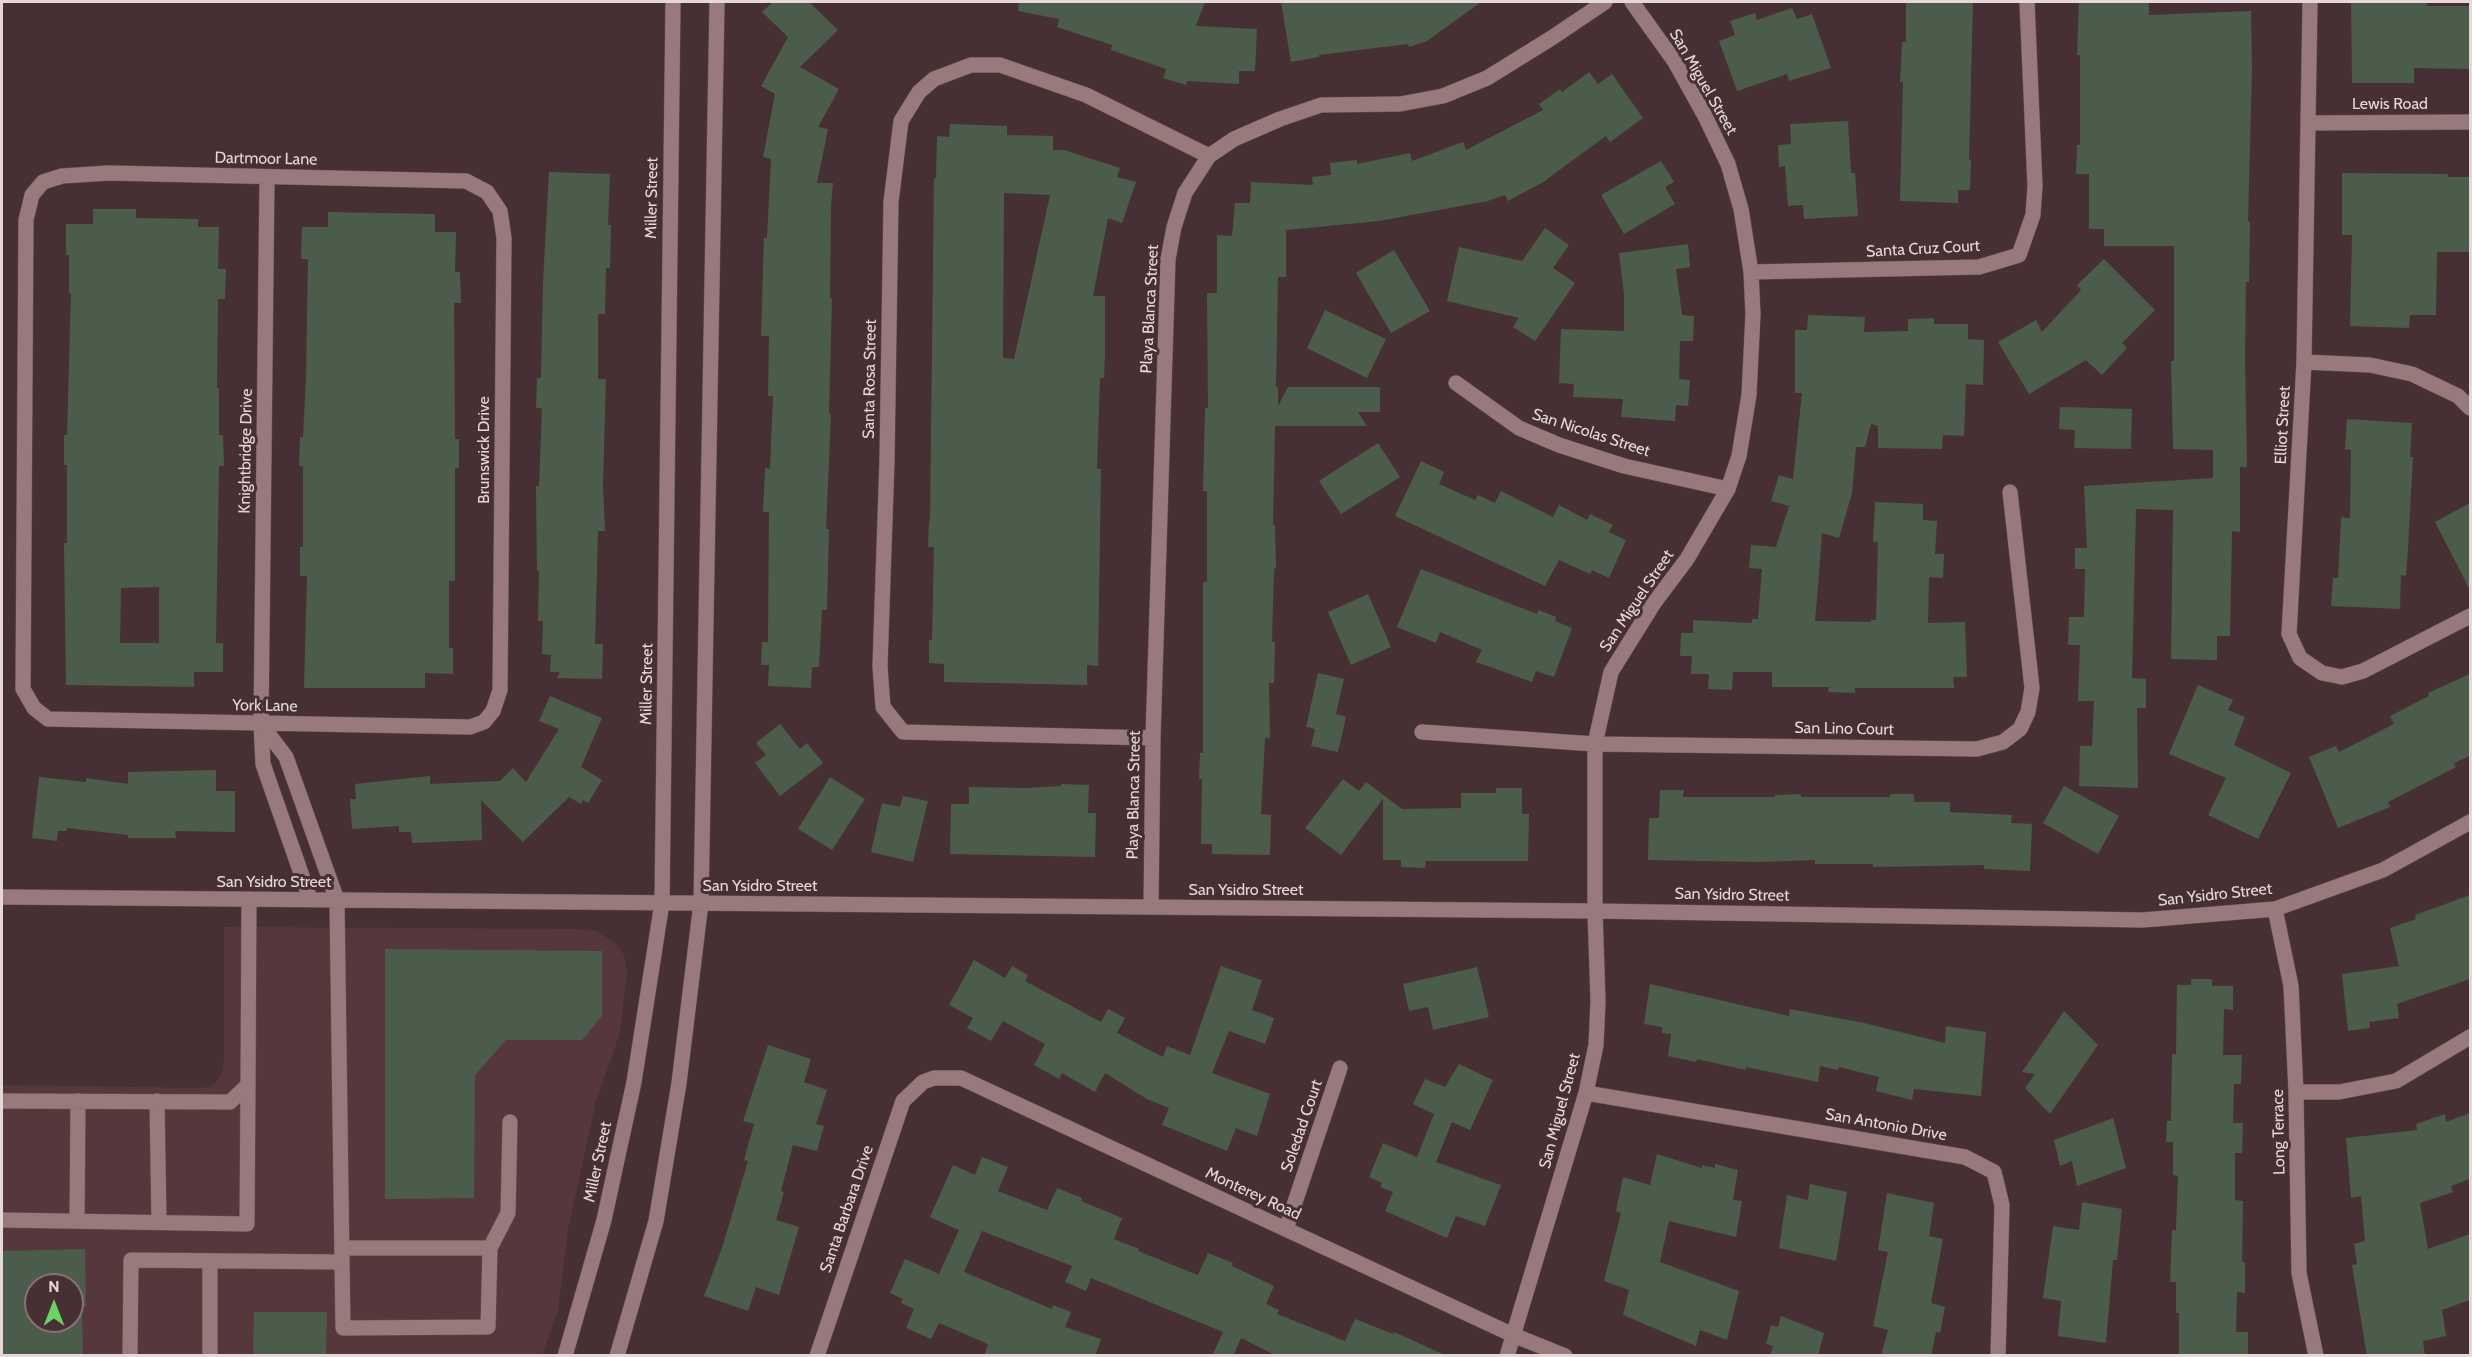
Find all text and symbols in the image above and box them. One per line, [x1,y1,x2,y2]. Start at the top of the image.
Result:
street label: San Miguel Street [1665,26,1741,138]
street label: Lewis Road [2352,94,2428,114]
street label: Dartmoor Lane [214,149,318,169]
street label: Miller Street [642,157,662,239]
street label: Santa Cruz Court [1866,236,1980,262]
street label: Playa Blanca Street [1137,244,1163,374]
street label: Santa Rosa Street [859,319,881,439]
street label: Elliot Street [2271,385,2295,465]
street label: Knightbridge Drive [235,388,257,514]
street label: Brunswick Drive [474,396,494,504]
street label: San Nicolas Street [1530,405,1652,461]
street label: San Miguel Street [1596,546,1678,656]
street label: Miller Street [637,643,657,725]
street label: York Lane [232,696,298,716]
street label: San Lino Court [1794,719,1894,739]
street label: Playa Blanca Street [1123,730,1145,860]
street label: San Ysidro Street [217,872,331,892]
street label: San Ysidro Street [703,876,817,896]
street label: San Ysidro Street [2157,879,2273,911]
street label: San Ysidro Street [1189,880,1303,900]
street label: San Ysidro Street [1674,884,1790,906]
street label: San Miguel Street [1535,1051,1585,1171]
street label: Soledad Court [1277,1077,1327,1175]
street label: Long Terrace [2269,1089,2289,1175]
street label: San Antonio Drive [1824,1105,1948,1145]
street label: Miller Street [580,1120,616,1204]
street label: Santa Barbara Drive [816,1143,878,1275]
street label: Monterey Road [1202,1163,1304,1225]
north arrow [24,1273,84,1333]
text: N [48,1277,60,1296]

